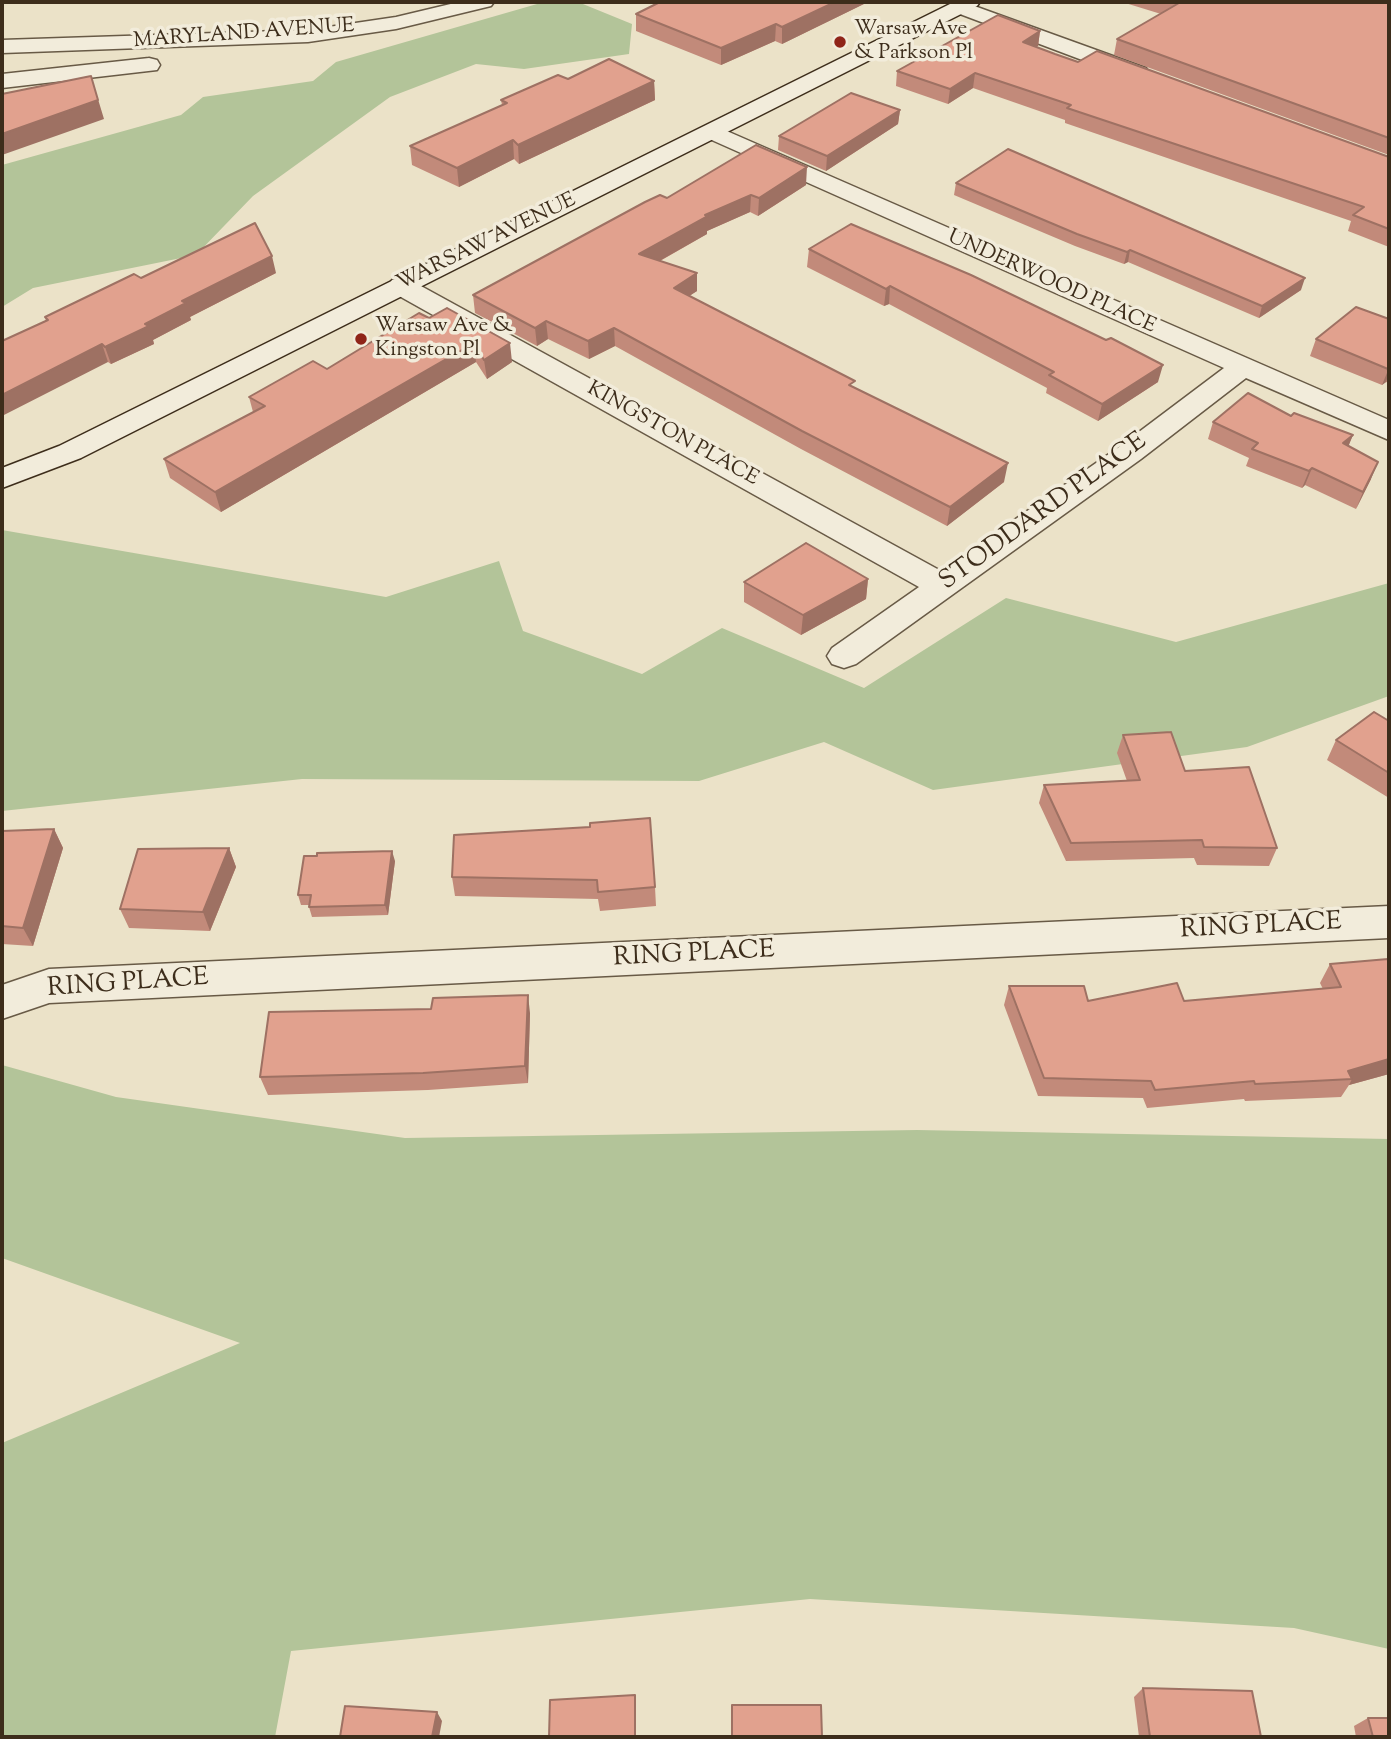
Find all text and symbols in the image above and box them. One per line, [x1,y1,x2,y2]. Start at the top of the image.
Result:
street label: MARYLAND AVENUE [133,15,355,55]
place label: Warsaw Ave & Parkson Pl [854,17,973,67]
marker: Warsaw Ave & Parkson Pl [832,34,848,50]
street label: WARSAW AVENUE [393,189,581,297]
street label: UNDERWOOD PLACE [943,226,1159,340]
place label: Warsaw Ave & Kingston Pl [375,314,513,364]
marker: Warsaw Ave & Kingston Pl [353,331,369,347]
street label: KINGSTON PLACE [582,377,762,493]
street label: STODDARD PLACE [934,427,1154,599]
street label: RING PLACE [1179,908,1343,948]
street label: RING PLACE [612,936,776,976]
street label: RING PLACE [46,964,210,1006]

